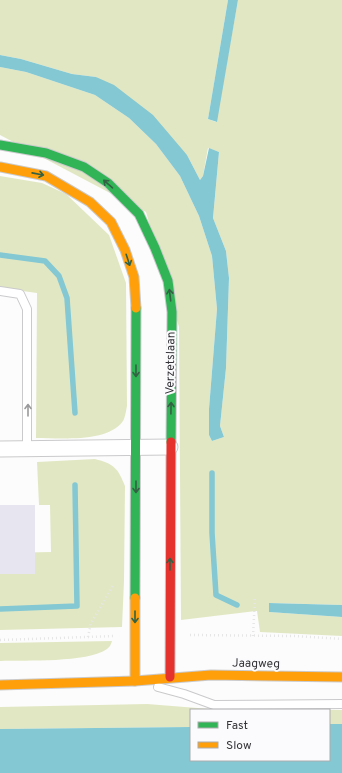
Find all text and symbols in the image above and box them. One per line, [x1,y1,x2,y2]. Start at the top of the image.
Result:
one-way arrow [31,171,44,179]
one-way arrow [104,180,114,189]
one-way arrow [125,254,133,266]
one-way arrow [166,289,174,302]
street label: Verzetslaan [162,331,180,395]
one-way arrow [132,364,140,377]
one-way arrow [167,402,175,415]
one-way arrow [24,404,32,417]
one-way arrow [132,480,140,493]
one-way arrow [166,558,174,571]
one-way arrow [131,610,139,623]
street label: Jaagweg [232,656,280,672]
legend [190,709,330,761]
text: Fast [226,718,248,734]
text: Slow [226,738,252,754]

